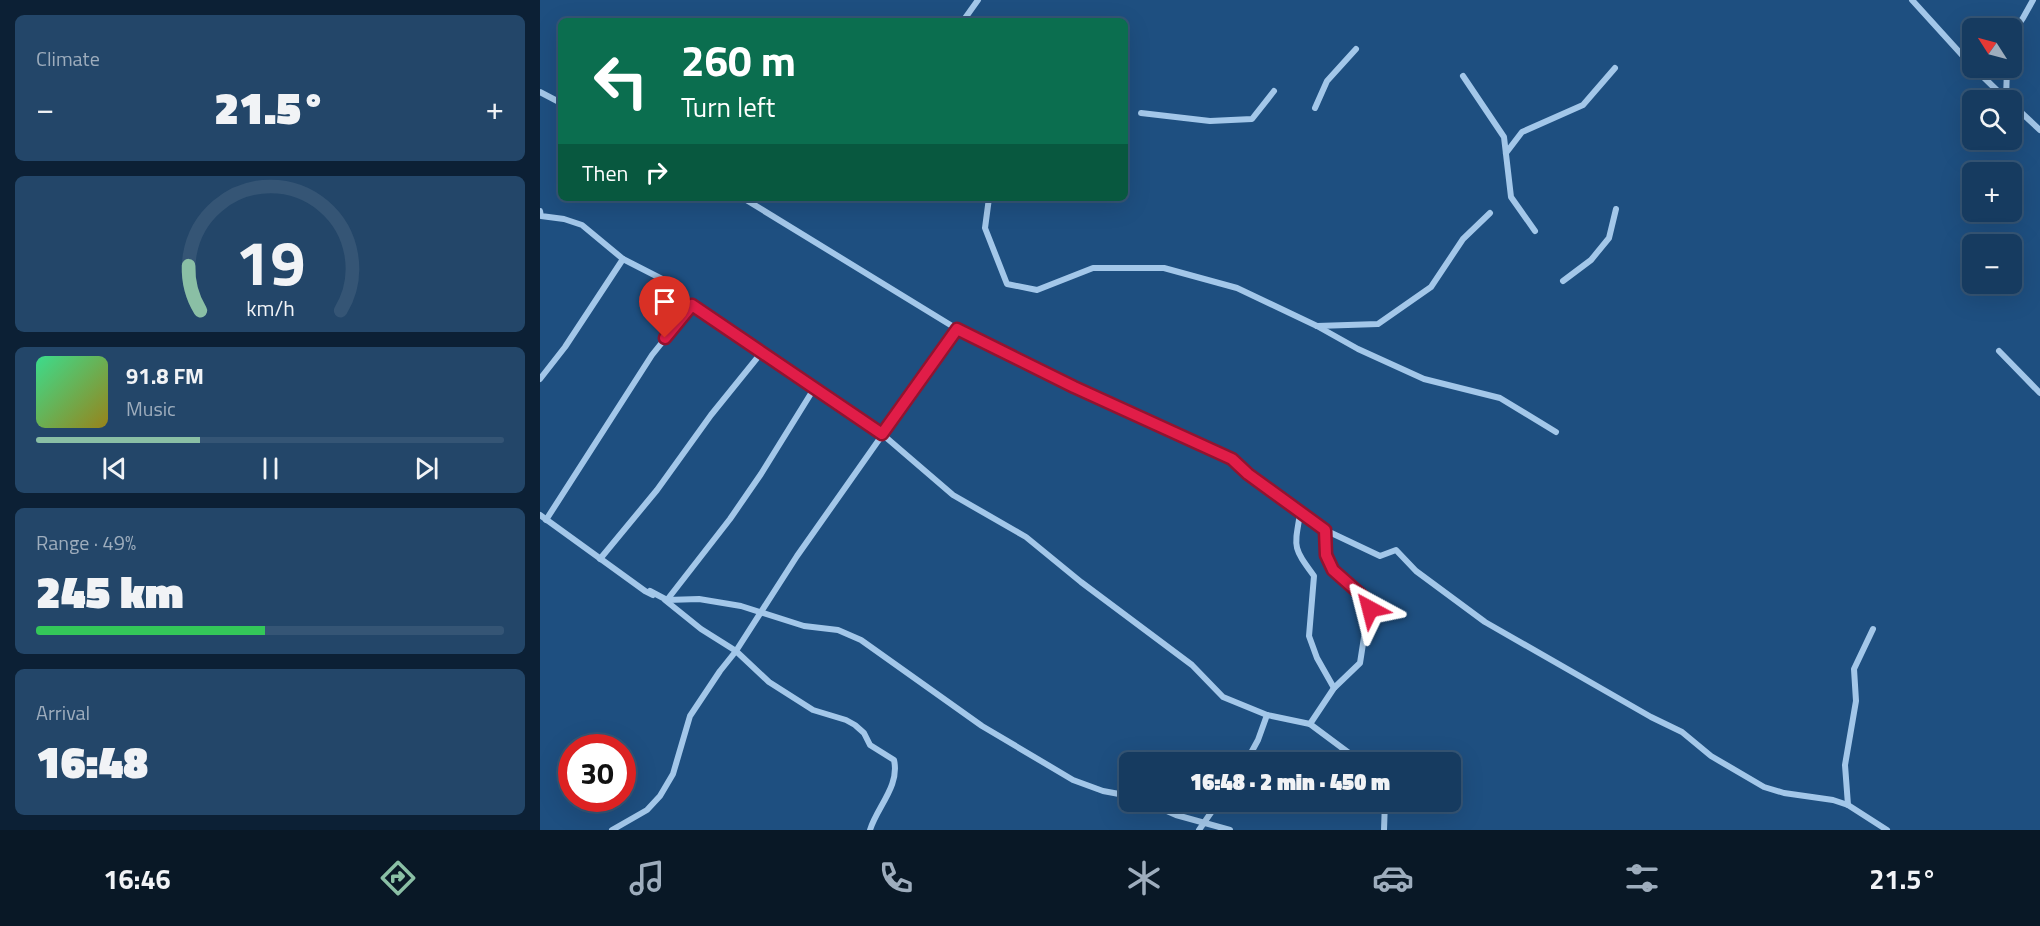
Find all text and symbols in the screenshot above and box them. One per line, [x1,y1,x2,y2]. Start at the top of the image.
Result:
north arrow [1962,18,2022,78]
map controls [1962,18,2022,294]
text: 260 m [681,28,796,92]
icon: left [582,42,660,120]
text: Climate [36,43,100,74]
text: 21.5° [214,73,326,141]
text: − [36,83,54,133]
text: + [486,83,504,133]
text: Turn left [681,86,775,127]
button: search [1962,90,2022,150]
text: Then [582,156,628,190]
icon: right [640,156,673,189]
button: + [1962,162,2022,222]
text: 19 [235,214,305,309]
button: − [1962,234,2022,294]
pin [639,276,690,338]
icon: arrive [648,285,681,318]
text: km/h [246,292,294,324]
text: 91.8 FM [126,359,204,393]
text: Music [126,393,176,424]
icon: previous [98,452,131,485]
icon: pause [254,452,287,485]
icon: next [410,452,443,485]
text: Range · 49% [36,527,136,558]
text: 245 km [36,557,184,625]
position arrow [1338,577,1402,641]
text: Arrival [36,697,90,728]
text: 16:48 [36,727,148,795]
speed limit sign: 30 [558,734,636,812]
text: 16:48 · 2 min · 450 m [1190,765,1390,799]
icon: directions [377,857,419,899]
icon: music [626,857,668,899]
icon: phone [875,857,917,899]
icon: climate [1123,857,1165,899]
icon: car [1372,857,1414,899]
icon: filters [1621,857,1663,899]
text: 16:46 [103,858,171,899]
text: 21.5° [1869,858,1937,899]

